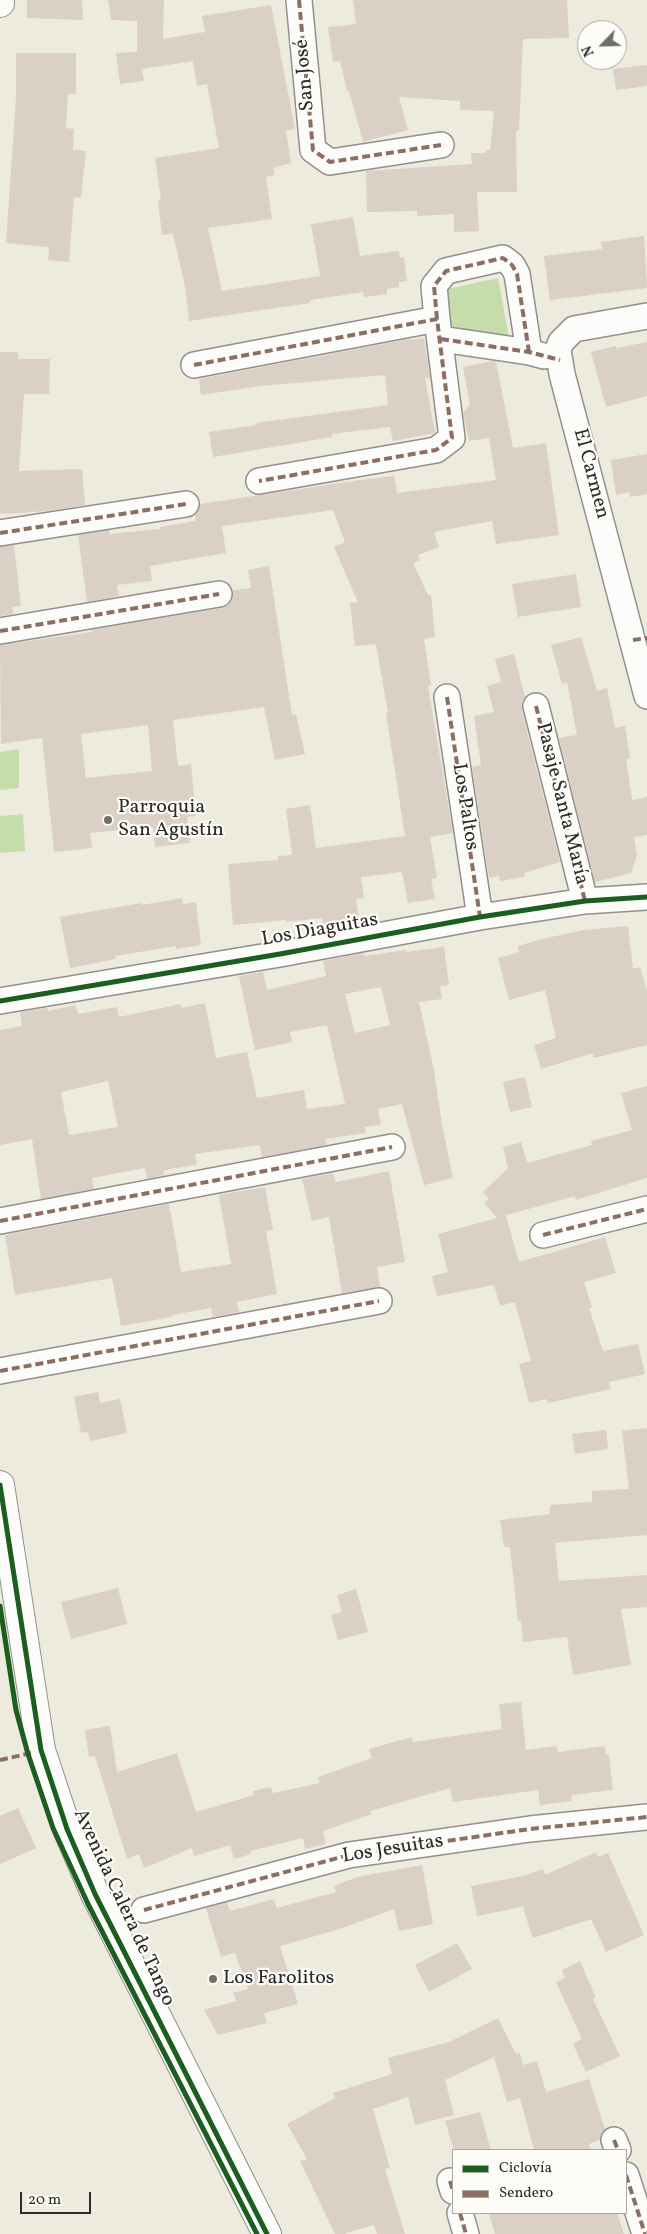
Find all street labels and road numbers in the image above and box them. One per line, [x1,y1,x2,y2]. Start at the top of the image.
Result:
street label: San José [291,38,321,112]
street label: El Carmen [566,426,614,522]
street label: Pasaje Santa María [529,721,593,887]
street label: Los Paltos [445,762,483,852]
street label: Los Diaguitas [260,909,380,953]
street label: Avenida Calera de Tango [67,1806,179,2010]
street label: Los Jesuitas [341,1830,445,1870]

